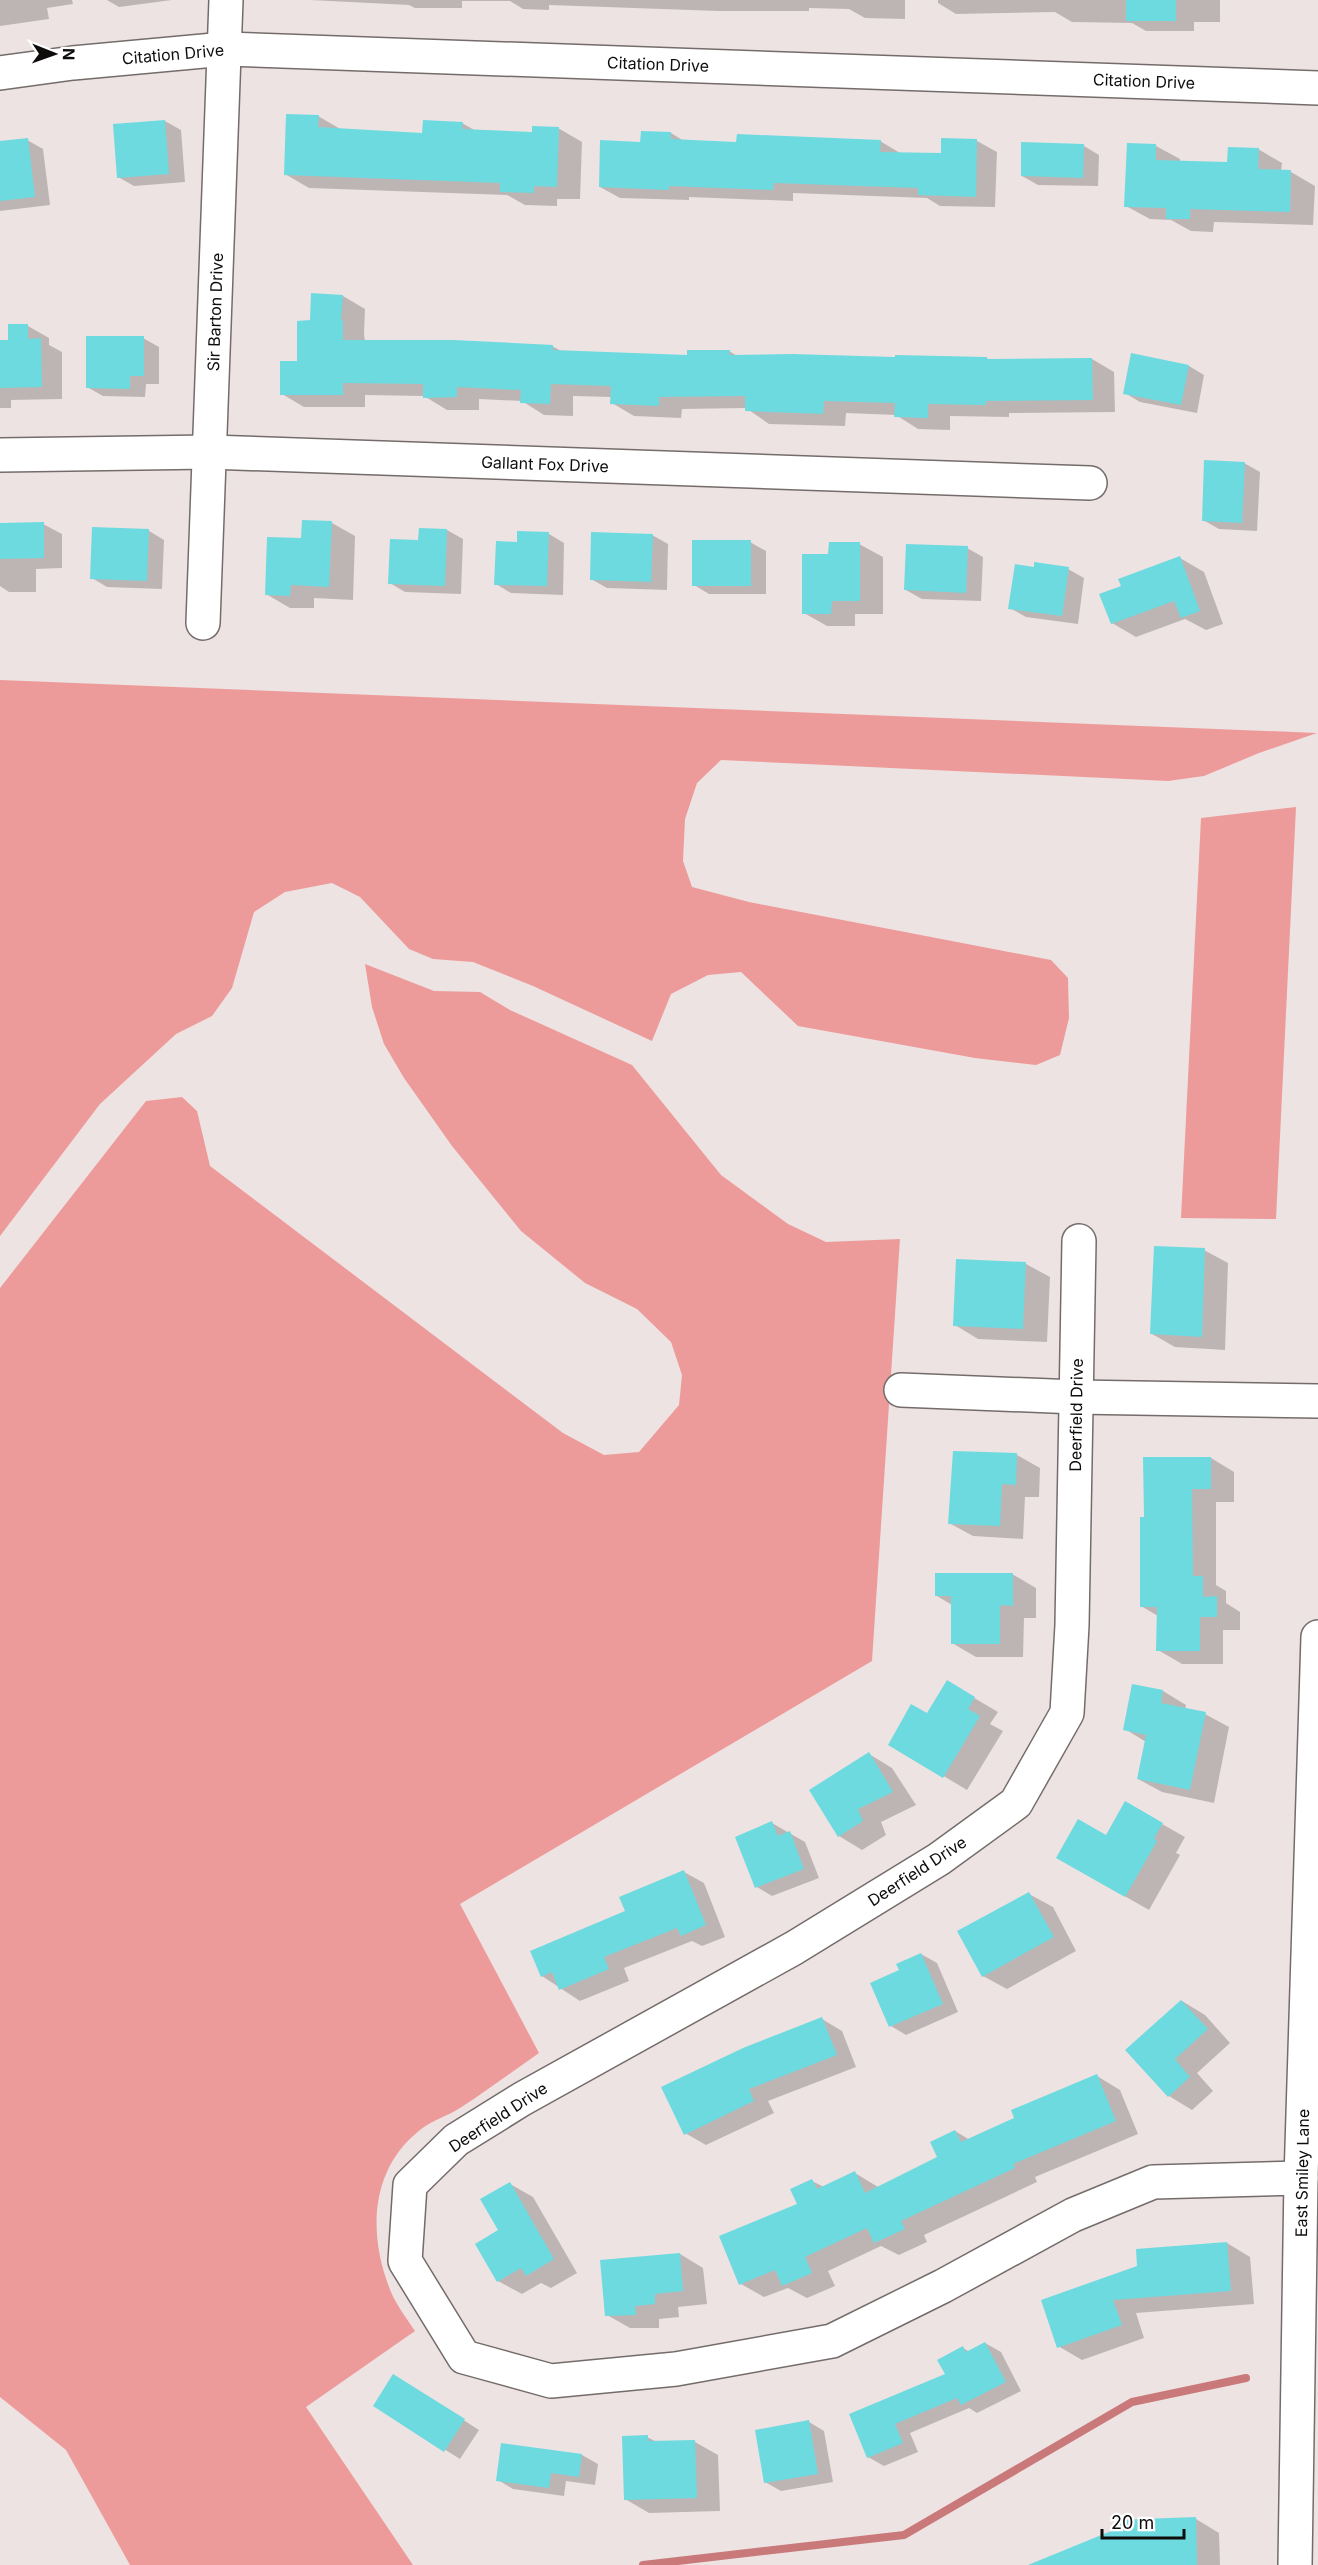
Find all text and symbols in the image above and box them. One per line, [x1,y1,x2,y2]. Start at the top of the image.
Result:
north arrow [24,24,84,84]
street label: Citation Drive [121,40,225,68]
text: N [59,48,79,61]
street label: Citation Drive [607,52,709,76]
street label: Citation Drive [1093,69,1195,93]
street label: Sir Barton Drive [203,252,227,372]
street label: Gallant Fox Drive [481,452,609,476]
street label: Deerfield Drive [1065,1358,1087,1472]
street label: Deerfield Drive [864,1832,970,1910]
street label: Deerfield Drive [445,2078,551,2156]
street label: East Smiley Lane [1291,2109,1313,2237]
scale bar [1102,2502,1184,2540]
text: 20 m [1111,2512,1154,2533]

